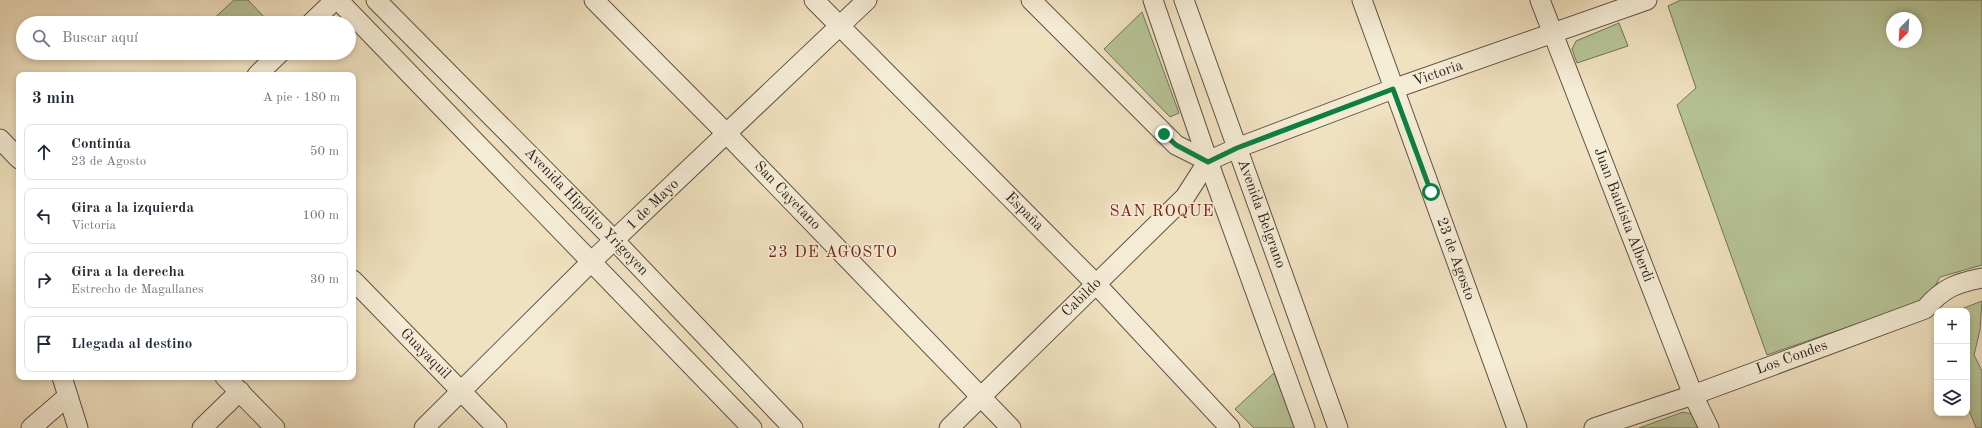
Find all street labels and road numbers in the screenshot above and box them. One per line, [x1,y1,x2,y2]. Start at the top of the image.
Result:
street label: Victoria [1411,58,1465,90]
street label: Avenida Hipólito Yrigoyen [521,145,651,279]
street label: Juan Bautista Alberdi [1590,146,1656,284]
street label: Avenida Belgrano [1234,158,1288,270]
street label: San Cayetano [751,159,823,233]
street label: 1 de Mayo [624,177,682,233]
street label: España [1002,190,1047,235]
street label: 23 de Agosto [1433,216,1477,302]
street label: Cabildo [1059,276,1105,320]
street label: Guayaquil [397,326,453,382]
street label: Los Condes [1754,338,1830,378]

